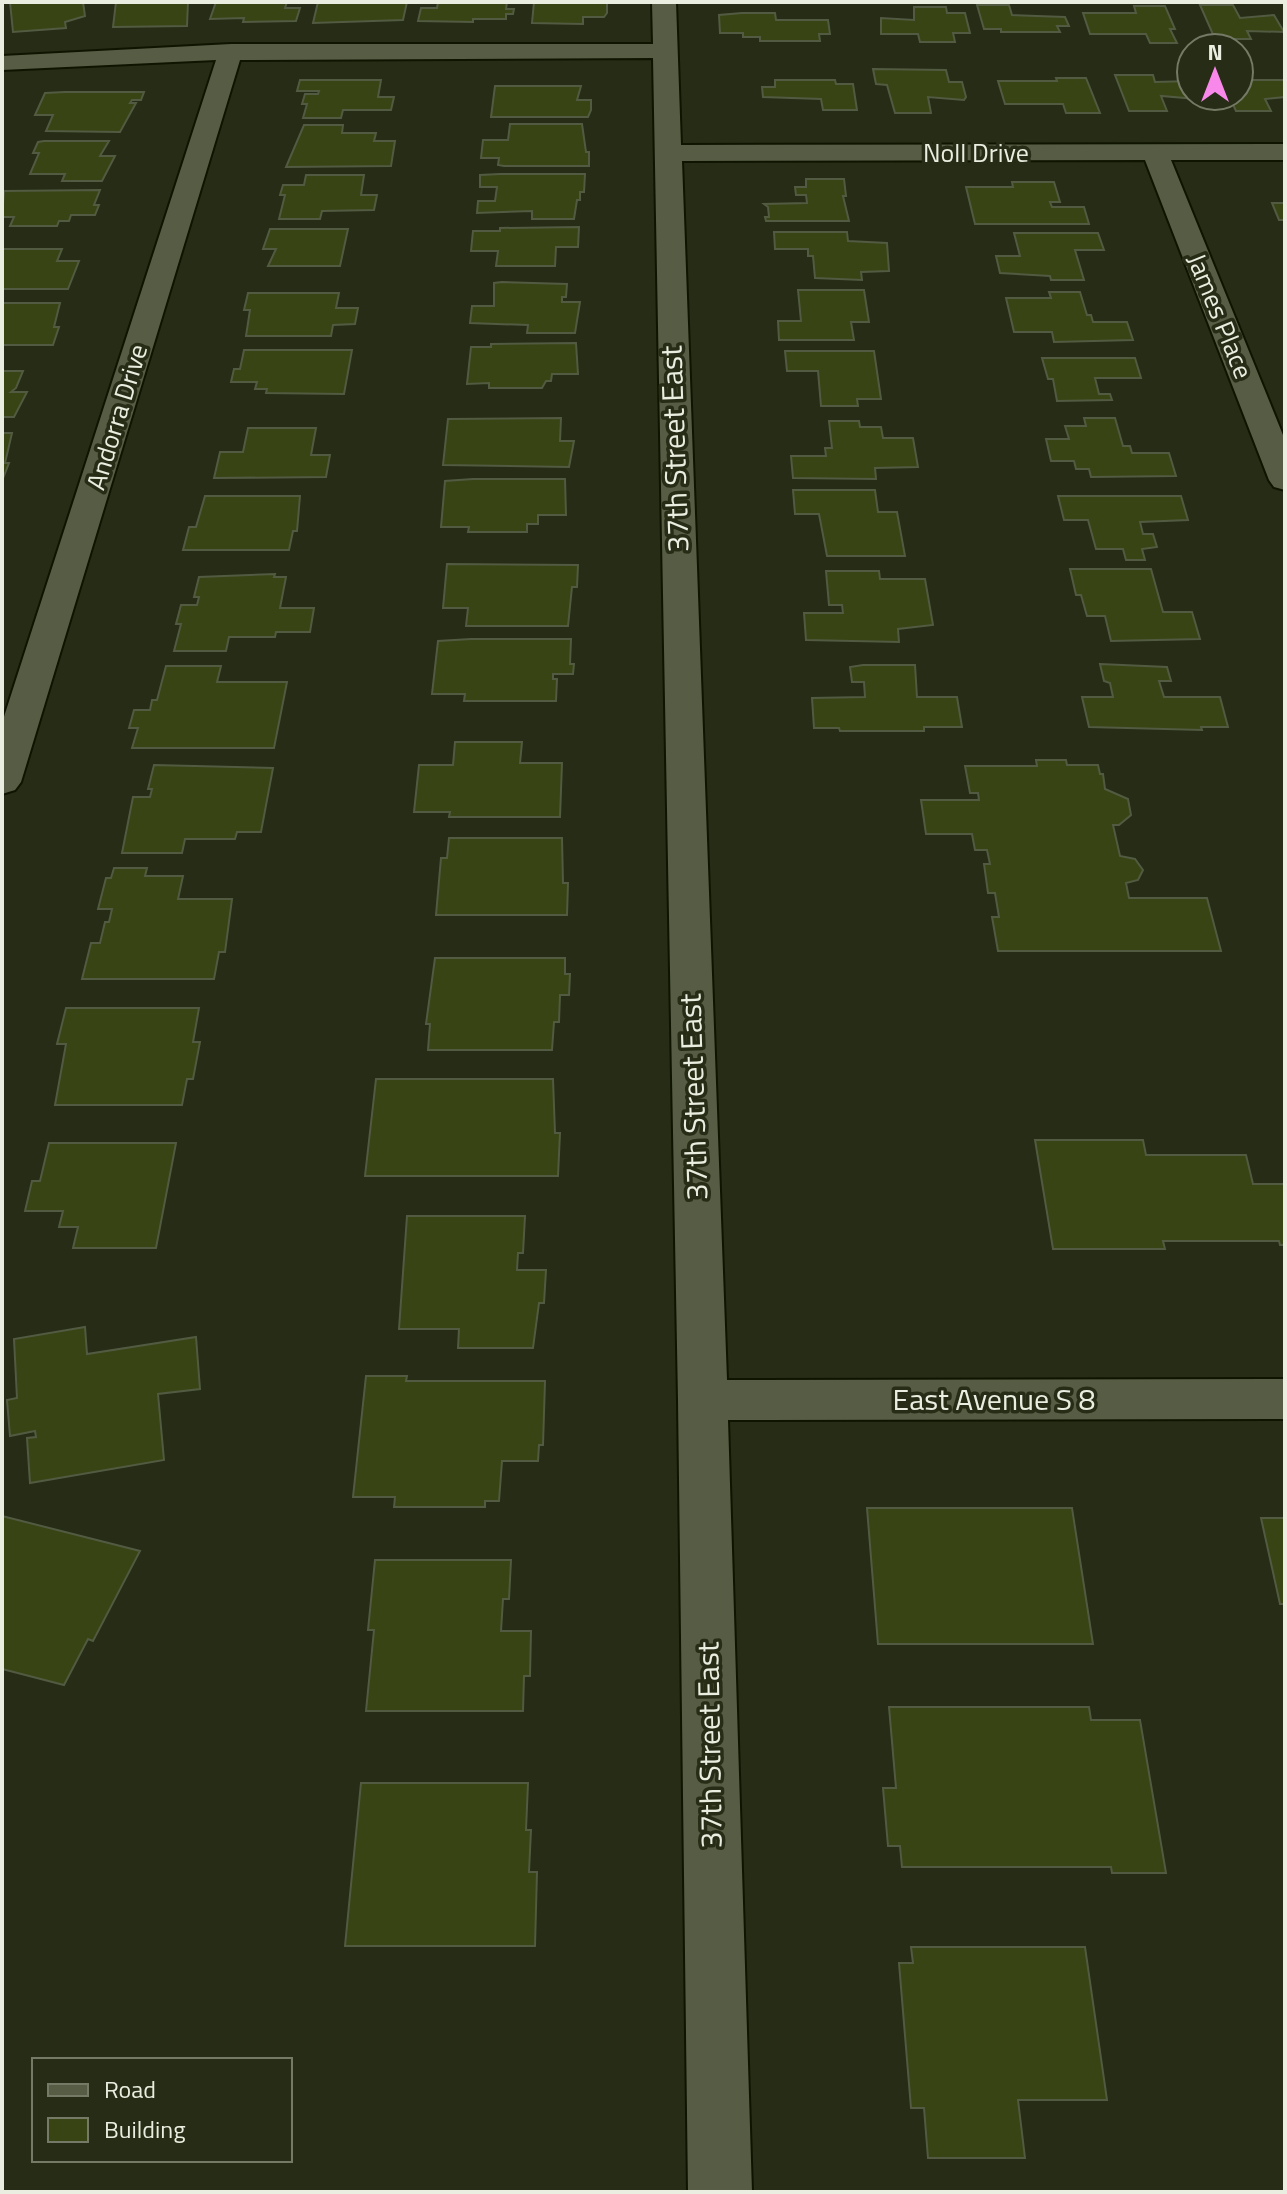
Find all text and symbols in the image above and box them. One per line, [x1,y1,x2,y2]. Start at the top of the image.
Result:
north arrow [1175,32,1255,112]
text: N [1207,35,1223,69]
street label: Noll Drive [923,133,1029,172]
street label: James Place [1178,247,1263,384]
street label: Andorra Drive [76,339,157,495]
street label: 37th Street East [647,344,701,553]
street label: 37th Street East [666,992,720,1201]
street label: East Avenue S 8 [893,1376,1095,1422]
street label: 37th Street East [684,1641,734,1849]
legend [32,2058,292,2162]
text: Road [104,2071,156,2107]
text: Building [104,2111,186,2147]

